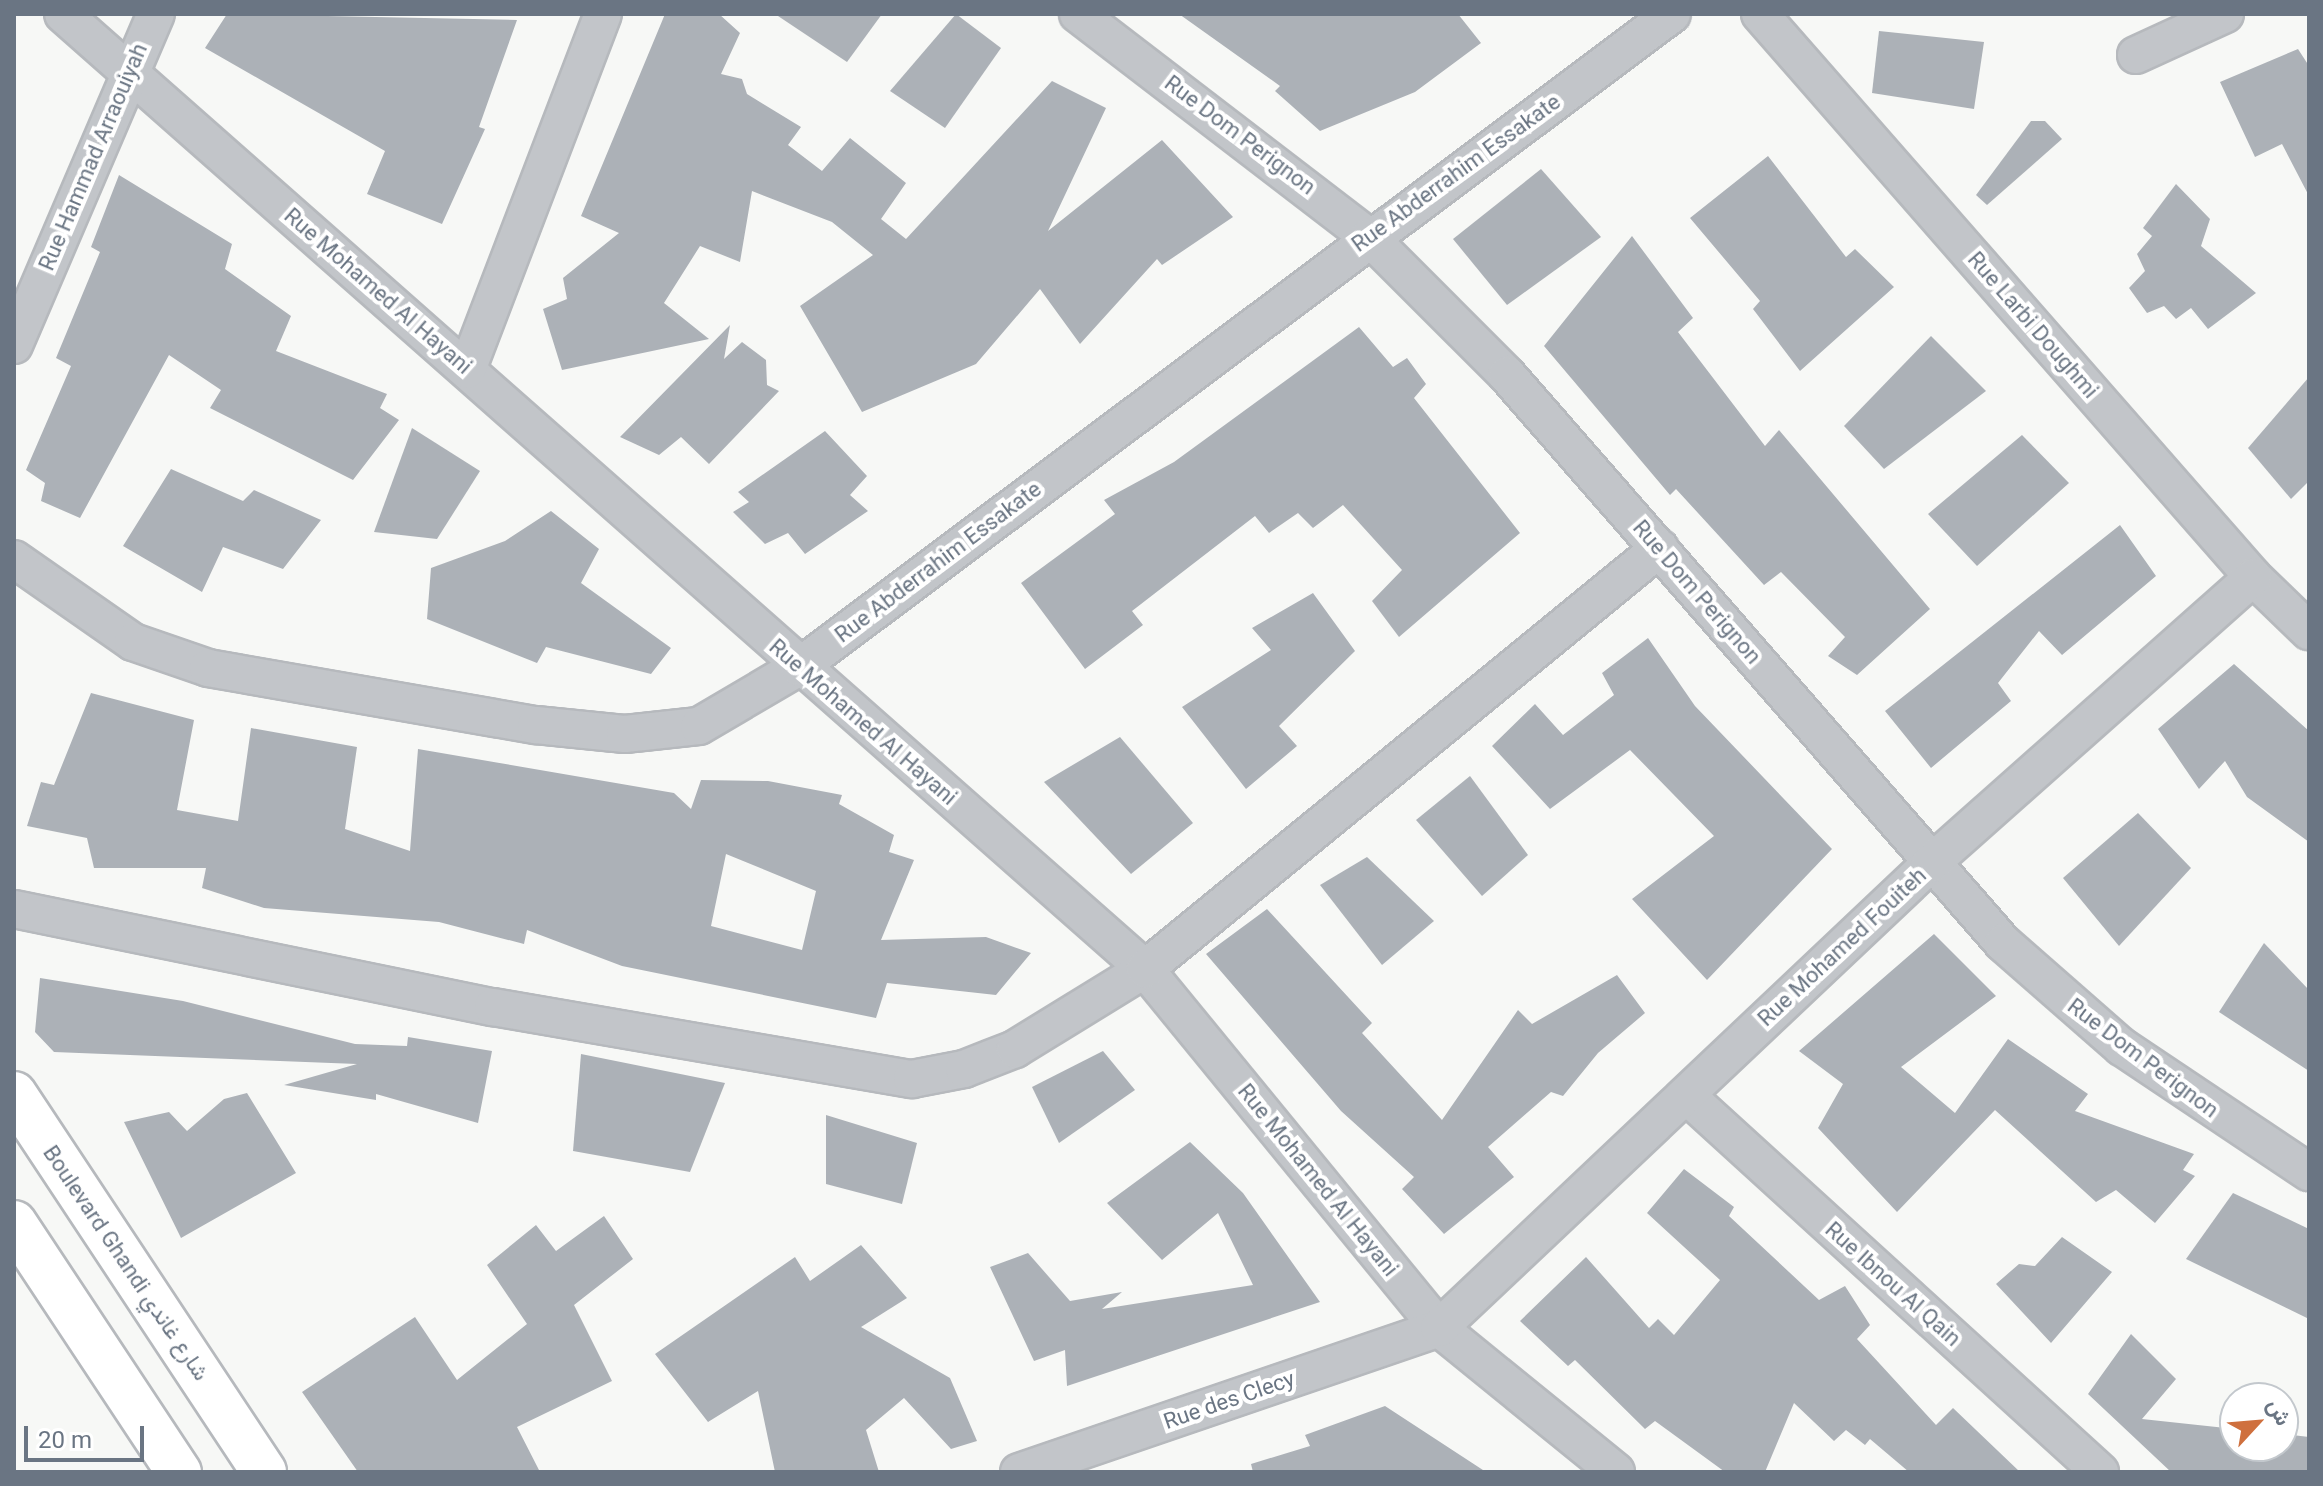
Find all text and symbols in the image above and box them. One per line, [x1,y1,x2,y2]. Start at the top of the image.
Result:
street label: Rue Hammad Arraouiyah [33,40,153,274]
street label: Rue Dom Perignon [1159,70,1321,200]
street label: Rue Abderrahim Essakate [1347,88,1565,258]
street label: Rue Mohamed Al Hayani [279,202,477,380]
street label: Rue Larbi Doughmi [1962,246,2104,404]
street label: Rue Abderrahim Essakate [830,476,1046,648]
street label: Rue Dom Perignon [1627,515,1767,669]
street label: Rue Mohamed Al Hayani [764,633,962,811]
street label: Rue Mohamed Fouiteh [1752,862,1932,1032]
street label: Rue Dom Perignon [2062,993,2224,1123]
street label: Rue Mohamed Al Hayani [1232,1078,1404,1282]
street label: Boulevard Ghandi شارع غاندي [37,1141,215,1385]
street label: Rue Ibnou Al Qain [1820,1216,1966,1352]
street label: Rue des Clecy [1160,1365,1298,1435]
north arrow [2219,1382,2299,1462]
text: ش [2262,1395,2296,1429]
scale bar [28,1410,148,1460]
text: 20 m [38,1426,92,1454]

